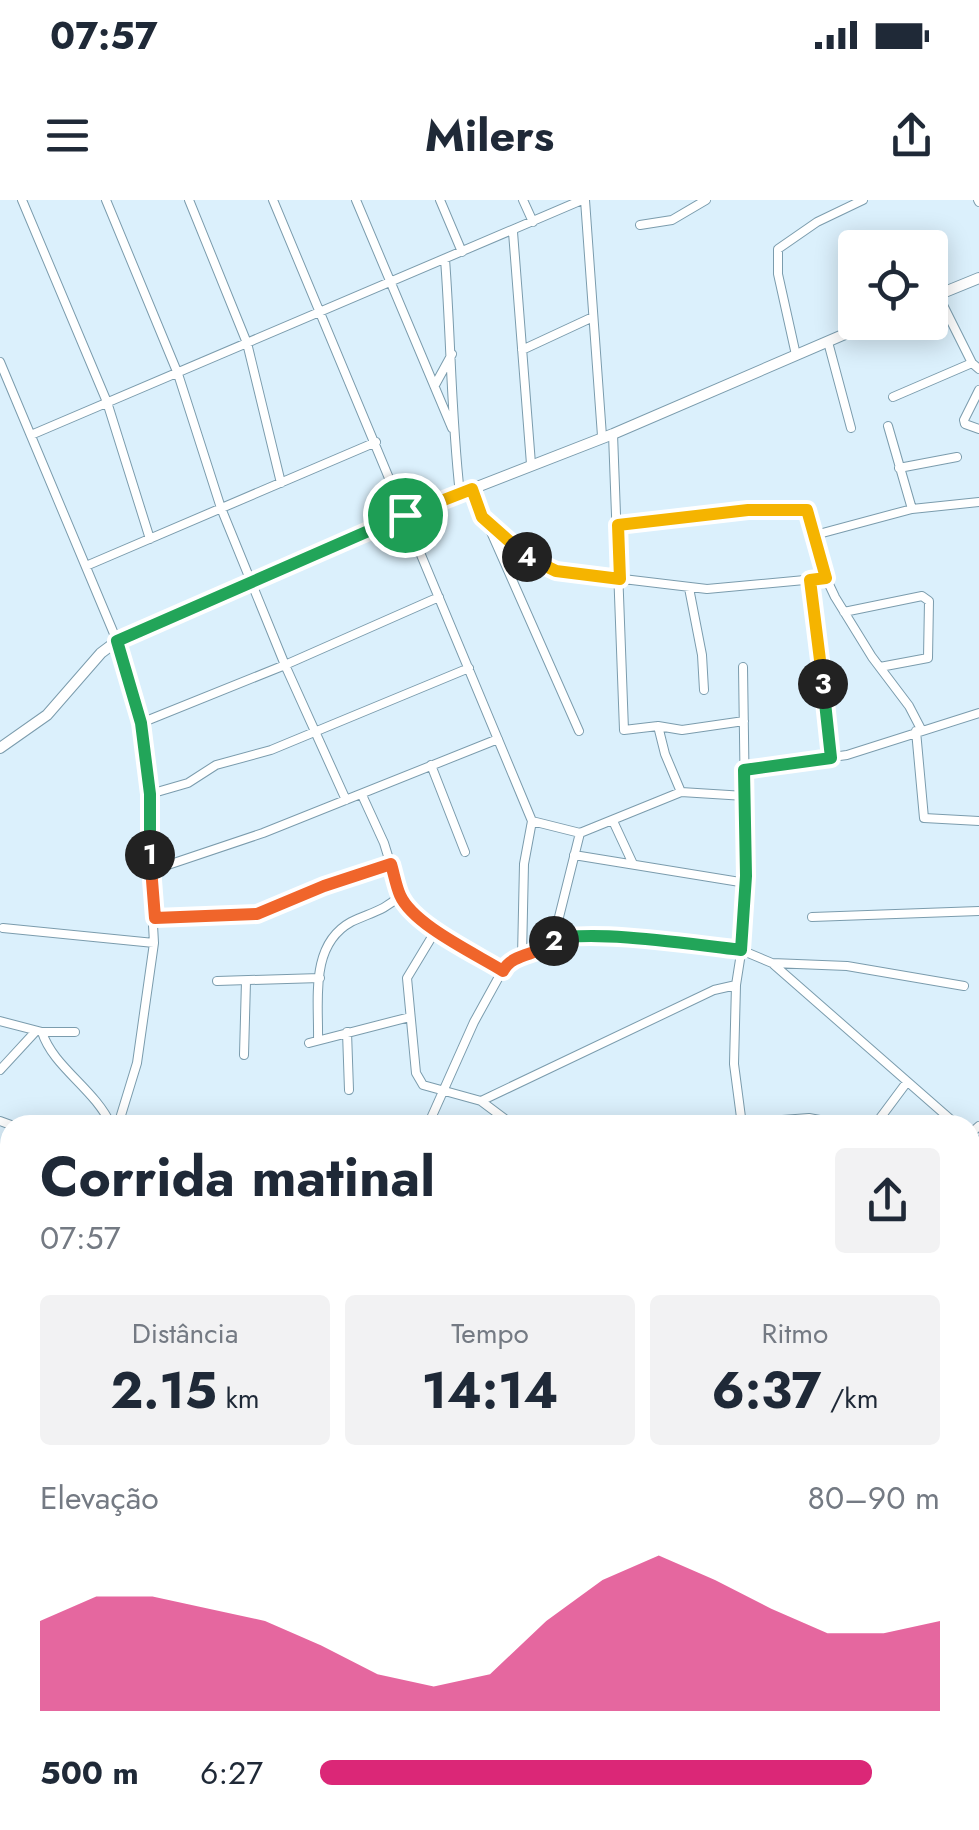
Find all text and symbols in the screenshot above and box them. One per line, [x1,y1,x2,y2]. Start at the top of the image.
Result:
text: 07:57 [50,8,158,63]
text: Milers [425,103,554,168]
icon: menu [40,108,95,163]
icon: share [884,108,939,163]
map controls [838,230,948,340]
button: locate [838,230,948,340]
pin [363,473,448,558]
icon: arrive [378,488,433,543]
pin: 4 [502,532,552,582]
text: 4 [517,536,537,577]
pin: 3 [798,659,848,709]
text: 3 [814,663,832,704]
pin: 1 [125,830,175,880]
text: 1 [143,834,157,875]
pin: 2 [529,916,579,966]
text: 2 [545,920,563,961]
text: Corrida matinal [40,1137,435,1217]
button: share [835,1148,940,1253]
text: 07:57 [40,1215,120,1261]
text: Distância [132,1313,238,1354]
text: Tempo [451,1313,529,1354]
text: Ritmo [762,1313,828,1354]
text: 2.15 [110,1354,217,1427]
text: 14:14 [422,1354,558,1427]
text: 6:37 [712,1354,822,1427]
text: km [217,1378,260,1419]
text: /km [822,1378,878,1419]
text: Elevação [40,1475,159,1521]
text: 80–90 m [807,1475,940,1521]
text: 500 m [40,1750,139,1796]
text: 6:27 [200,1750,263,1796]

